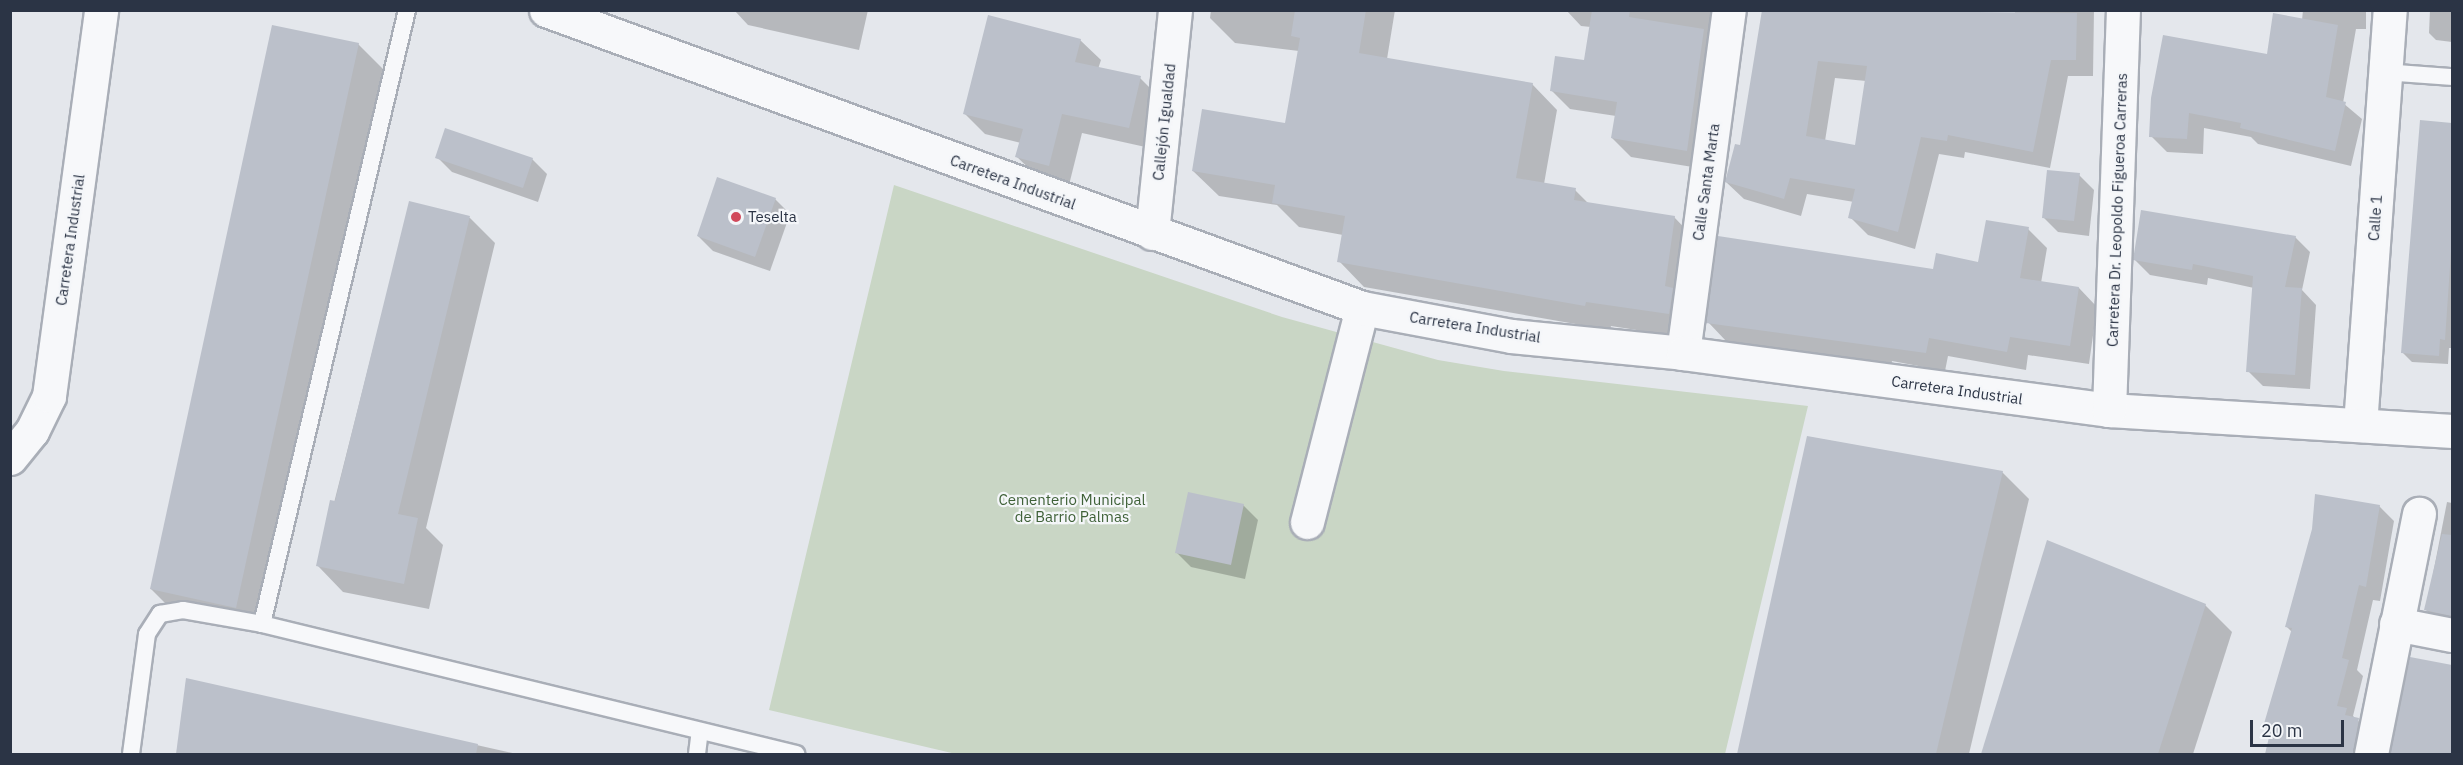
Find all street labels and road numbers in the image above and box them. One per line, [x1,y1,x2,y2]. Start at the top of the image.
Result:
street label: Callejón Igualdad [1149,63,1179,181]
street label: Carretera Dr. Leopoldo Figueroa Carreras [2103,73,2131,347]
street label: Calle Santa Marta [1689,122,1723,242]
street label: Carretera Industrial [948,151,1078,213]
street label: Carretera Industrial [52,173,88,307]
street label: Calle 1 [2364,194,2386,242]
street label: Carretera Industrial [1408,308,1542,346]
street label: Carretera Industrial [1890,372,2024,408]

